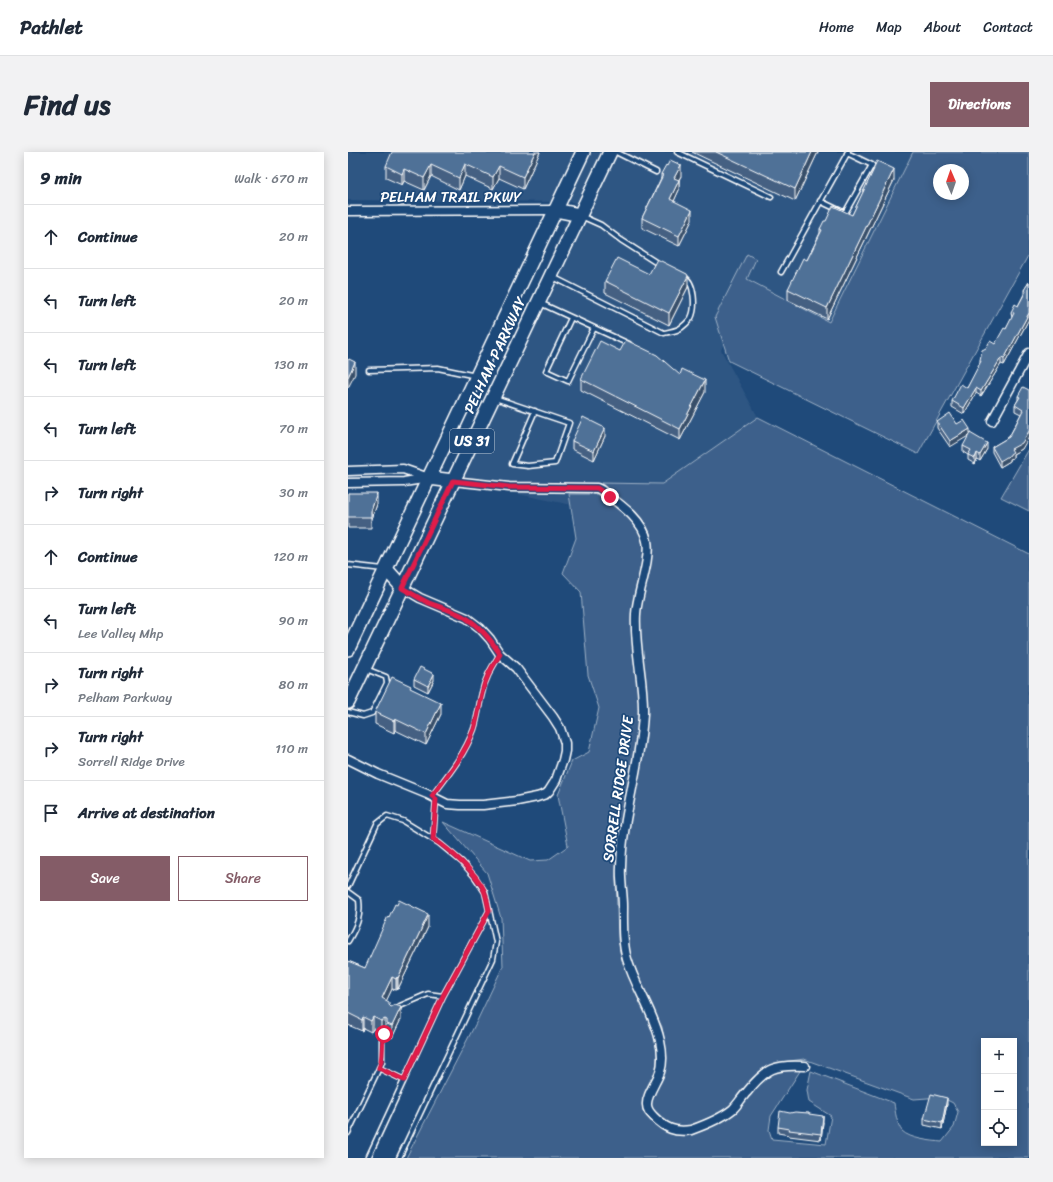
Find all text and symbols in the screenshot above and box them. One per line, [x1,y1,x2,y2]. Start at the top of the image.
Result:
text: Pathlet [20,11,83,44]
text: Home [819,15,854,40]
text: Map [876,15,902,40]
text: About [924,15,961,40]
text: Contact [983,15,1033,40]
text: Find us [24,80,111,129]
button: Directions [930,82,1029,127]
text: 9 min [40,163,82,193]
north arrow [933,164,969,200]
text: Walk · 670 m [234,167,308,190]
street label: PELHAM TRAIL PKWY [380,184,522,210]
text: Continue [78,224,138,250]
text: 20 m [279,225,308,248]
icon: ahead [40,226,62,248]
text: Turn left [78,288,136,314]
text: 20 m [279,289,308,312]
icon: left [40,290,62,312]
street label: PELHAM PARKWAY [456,292,534,418]
text: Turn left [78,352,136,378]
text: 130 m [274,353,308,376]
icon: left [40,354,62,376]
text: Turn left [78,416,136,442]
text: 70 m [279,417,308,440]
icon: left [40,418,62,440]
road number: US 31 [450,429,494,453]
text: Turn right [78,480,143,506]
text: 30 m [279,481,308,504]
icon: right [40,482,62,504]
route end [601,488,619,506]
text: Continue [78,544,138,570]
text: 120 m [273,545,308,568]
icon: ahead [40,546,62,568]
text: Turn left [78,596,136,622]
text: 90 m [278,609,308,632]
icon: left [40,610,62,632]
text: Lee Valley Mhp [78,622,163,645]
text: Turn right [78,660,143,686]
text: 80 m [279,673,308,696]
icon: right [40,674,62,696]
text: Pelham Parkway [78,686,172,709]
street label: SORRELL RIDGE DRIVE [595,713,641,864]
text: Turn right [78,724,143,750]
text: 110 m [275,737,308,760]
icon: right [40,738,62,760]
text: Sorrell Ridge Drive [78,750,185,773]
text: Arrive at destination [78,800,215,826]
icon: arrive [40,802,62,824]
button: Save [40,856,170,901]
button: Share [178,856,308,901]
route start [375,1025,393,1043]
map controls [981,1038,1017,1146]
button: + [981,1038,1017,1074]
button: − [981,1074,1017,1110]
button: locate [981,1110,1017,1146]

